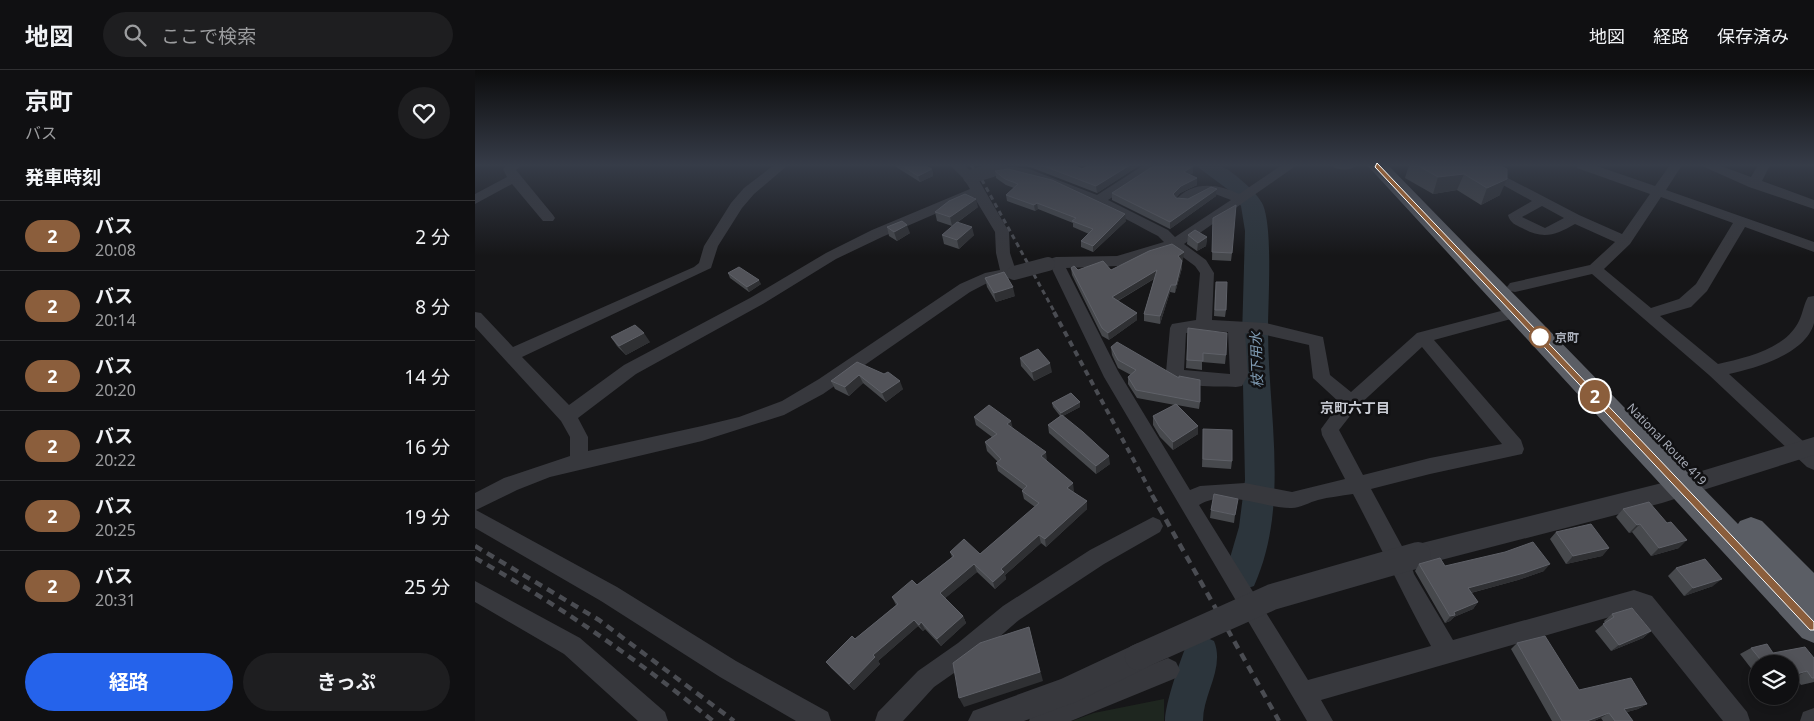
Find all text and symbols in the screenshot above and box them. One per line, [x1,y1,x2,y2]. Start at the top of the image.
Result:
search box [103,12,453,57]
text: 地図 [25,19,73,52]
icon: search [121,21,149,49]
text: ここで検索 [161,23,256,49]
text: 地図 [1589,24,1625,48]
text: 経路 [1653,24,1689,48]
text: 保存済み [1717,24,1789,48]
text: 京町 [25,84,73,117]
button: heart [398,87,450,139]
text: バス [25,122,57,144]
text: 発車時刻 [25,164,101,190]
text: バス [95,213,133,239]
text: 2 [47,224,58,248]
text: 2 分 [415,224,450,250]
text: 20:08 [95,239,136,261]
text: バス [95,283,133,309]
text: 2 [47,294,58,318]
text: 8 分 [415,294,450,320]
text: 20:14 [95,309,136,331]
marker: 京町 [1529,326,1551,348]
place label: 京町 [1555,329,1579,346]
water label: 枝下用水 [1245,330,1266,388]
text: バス [95,353,133,379]
text: 2 [47,364,58,388]
text: 14 分 [404,364,450,390]
text: 20:20 [95,379,136,401]
line badge: 2 [1579,380,1611,412]
text: 2 [1590,384,1600,408]
district label: 京町六丁目 [1320,398,1390,417]
street label: National Route 419 [1623,399,1711,489]
text: バス [95,423,133,449]
text: 2 [47,434,58,458]
text: 16 分 [404,434,450,460]
text: 20:22 [95,449,136,471]
text: バス [95,493,133,519]
text: 2 [47,504,58,528]
text: 19 分 [404,504,450,530]
text: 20:25 [95,519,136,541]
text: バス [95,563,133,589]
text: 2 [47,574,58,598]
text: 25 分 [404,574,450,600]
text: 20:31 [95,589,136,611]
button: 経路 [25,653,233,711]
button: きっぷ [243,653,450,711]
map controls [1749,655,1799,705]
button: layers [1749,655,1799,705]

